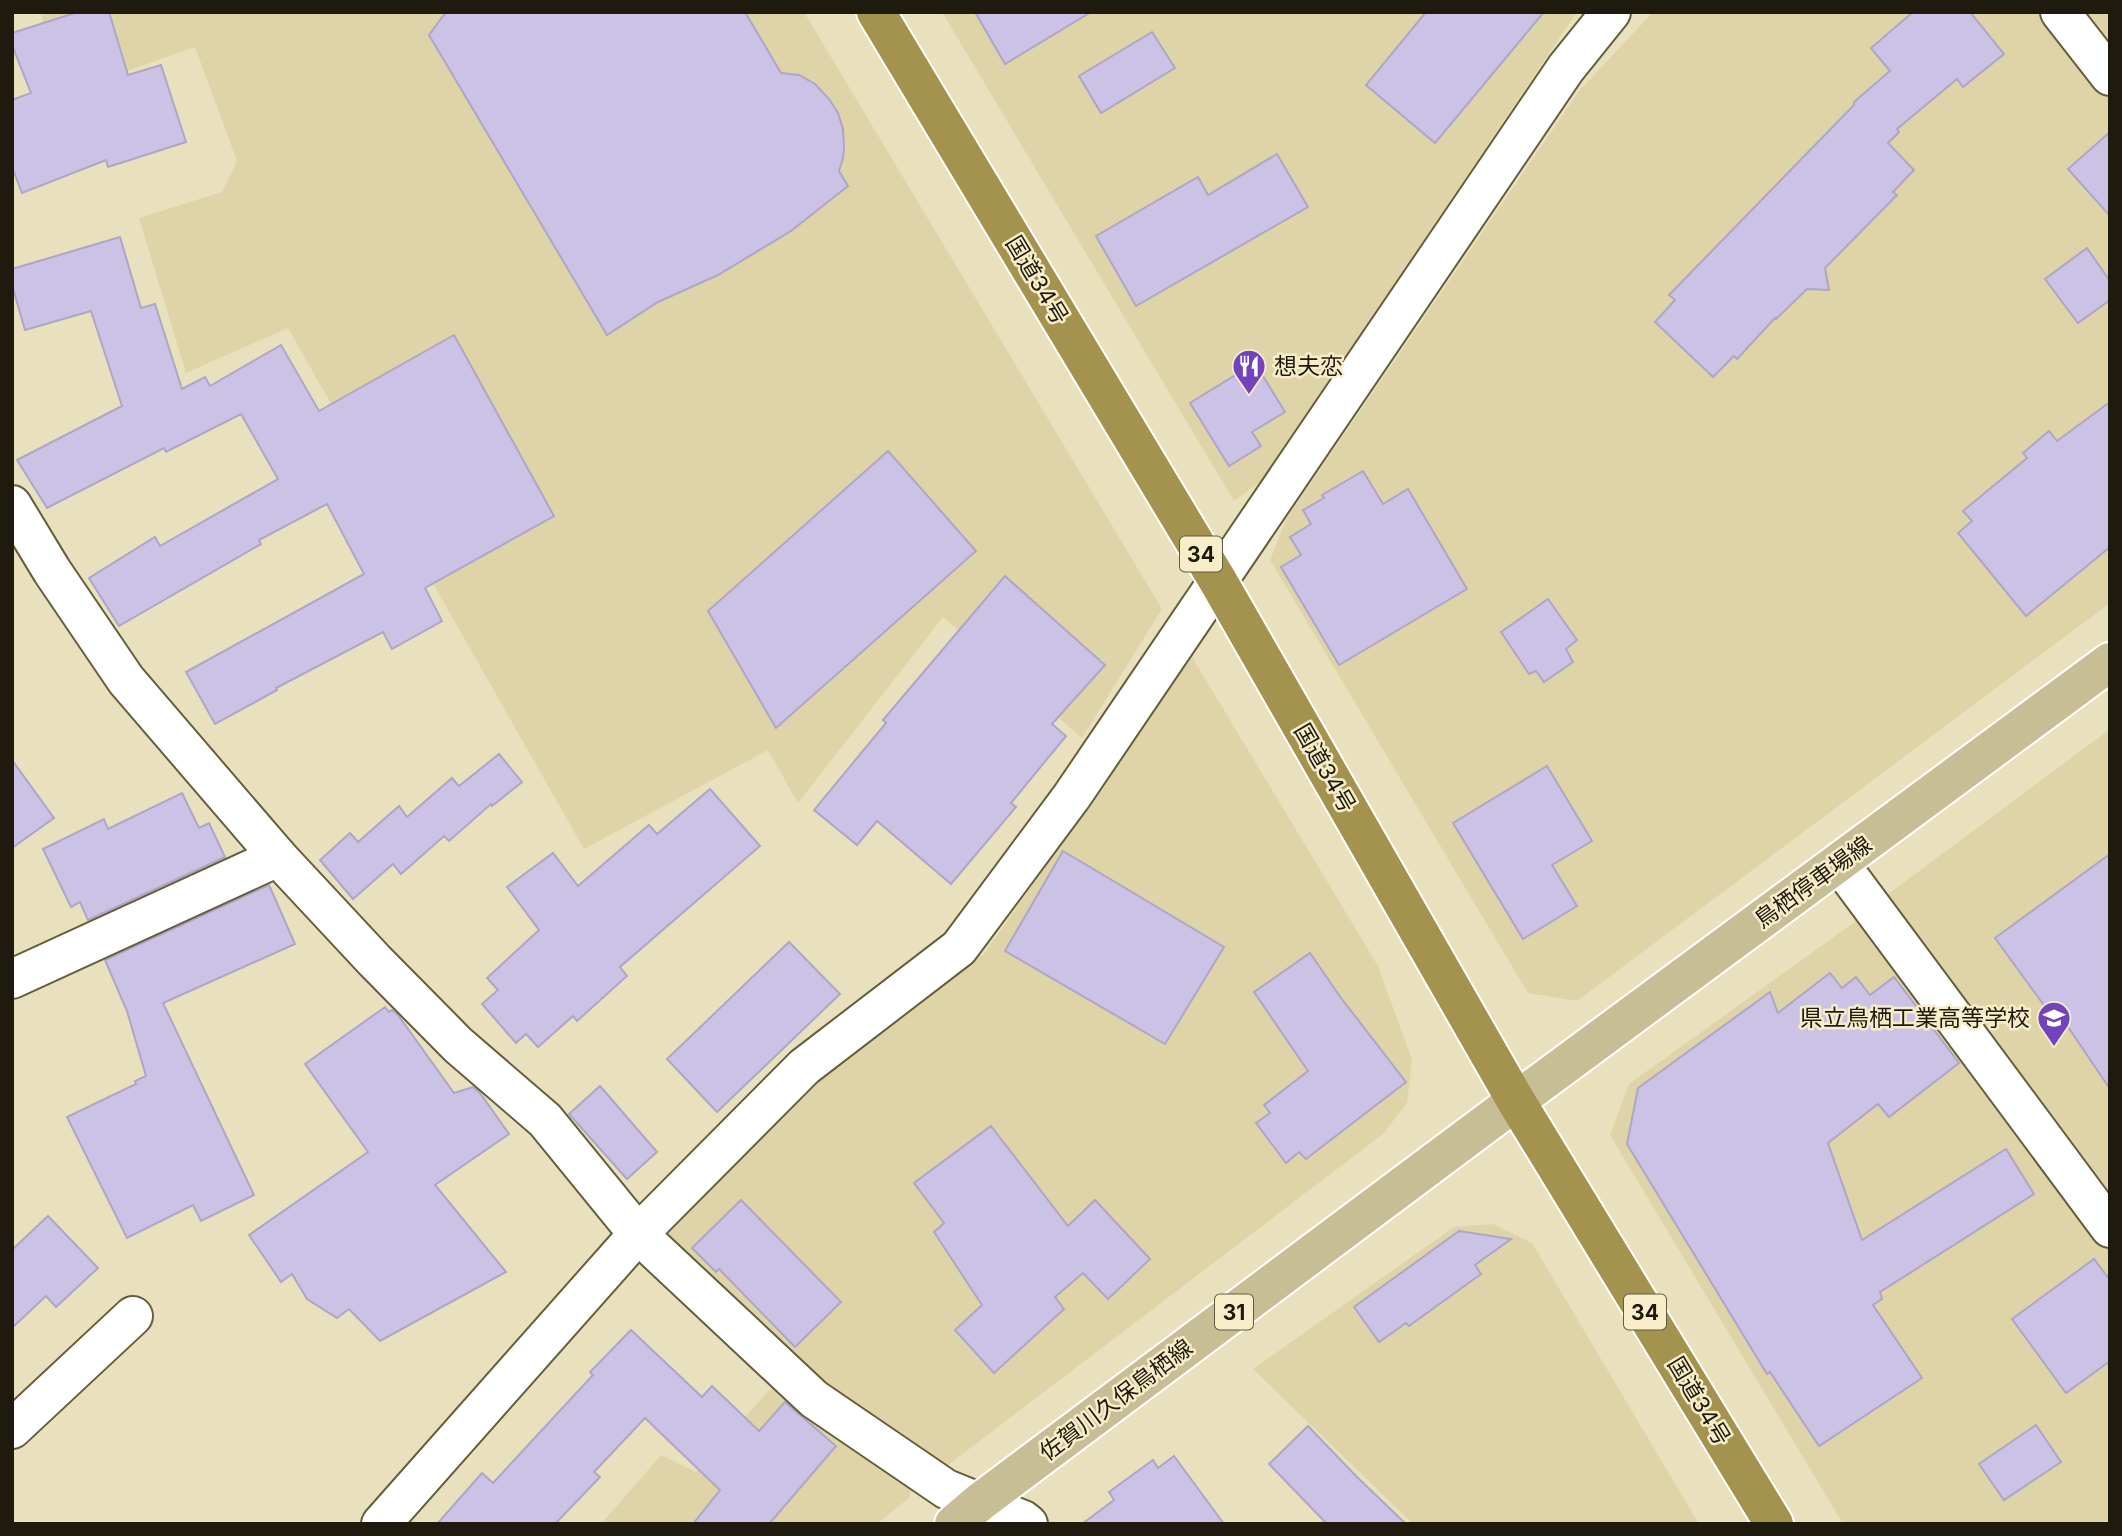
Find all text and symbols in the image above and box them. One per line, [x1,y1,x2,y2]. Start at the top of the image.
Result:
street label: 国道34号 [1000,231,1074,329]
restaurant icon: 想夫恋 [1230,347,1268,396]
place label: 想夫恋 [1274,352,1343,380]
road number: 34 [1180,536,1222,572]
street label: 国道34号 [1288,719,1362,817]
street label: 鳥栖停車場線 [1749,830,1877,934]
school or university icon: 県立鳥栖工業高等学校 [2035,999,2073,1048]
place label: 県立鳥栖工業高等学校 [1800,1004,2030,1032]
road number: 31 [1215,1294,1253,1330]
road number: 34 [1624,1294,1666,1330]
street label: 佐賀川久保鳥栖線 [1034,1333,1198,1467]
street label: 国道34号 [1662,1352,1736,1450]

